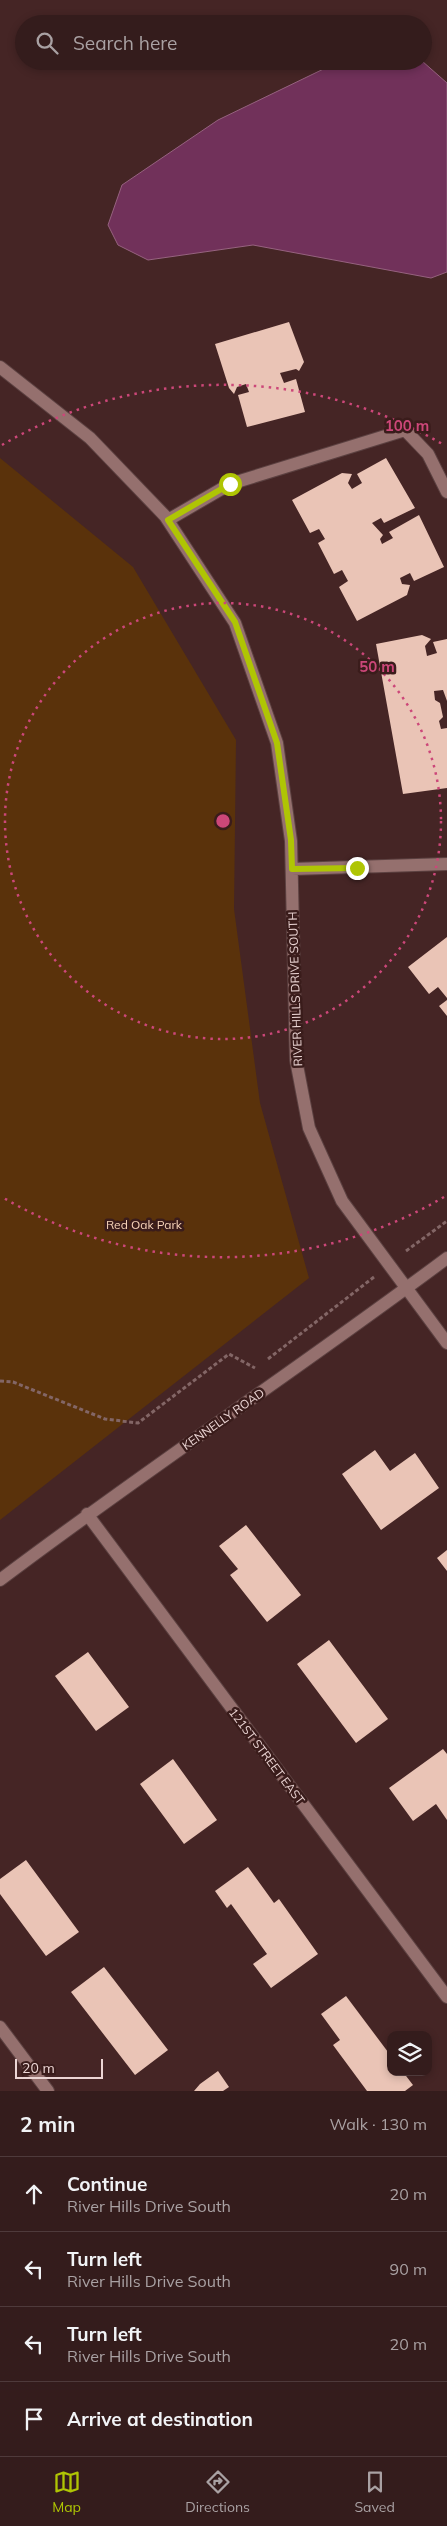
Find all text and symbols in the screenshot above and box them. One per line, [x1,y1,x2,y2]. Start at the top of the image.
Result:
search box [15,15,432,70]
icon: search [33,29,61,57]
text: Search here [73,31,177,55]
text: 100 m [385,416,429,435]
route start [219,473,242,496]
text: 50 m [359,657,395,676]
centre of rings [214,812,232,830]
route end [346,857,369,880]
street label: RIVER HILLS DRIVE SOUTH [285,911,305,1067]
park label: Red Oak Park [106,1217,183,1232]
street label: KENNELLY ROAD [179,1385,267,1453]
street label: 121ST STREET EAST [226,1705,309,1808]
map controls [387,2031,432,2076]
button: layers [387,2031,432,2076]
scale bar [15,2056,102,2079]
text: 20 m [22,2059,55,2077]
text: 2 min [20,2111,75,2137]
text: Walk · 130 m [329,2114,427,2134]
text: Continue [67,2172,147,2196]
icon: ahead [20,2180,48,2208]
text: 20 m [390,2184,427,2204]
text: River Hills Drive South [67,2196,231,2216]
text: Turn left [67,2247,142,2271]
icon: left [20,2255,48,2283]
text: 90 m [390,2259,427,2279]
text: River Hills Drive South [67,2271,231,2291]
text: Turn left [67,2322,142,2346]
icon: left [20,2330,48,2358]
text: 20 m [390,2334,427,2354]
text: River Hills Drive South [67,2346,231,2366]
icon: arrive [20,2405,48,2433]
text: Arrive at destination [67,2407,253,2431]
tab: Map [52,2468,81,2516]
tab: Directions [185,2468,250,2516]
tab: Saved [354,2468,395,2516]

